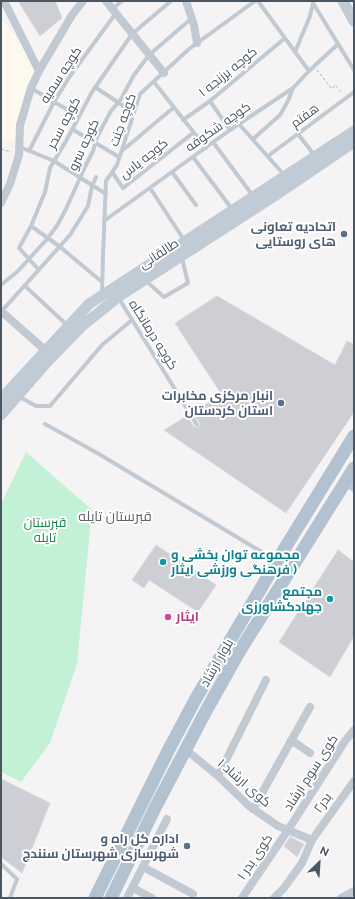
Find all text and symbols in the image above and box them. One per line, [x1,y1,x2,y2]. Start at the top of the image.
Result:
street label: کوچه سمیه [37,44,85,106]
street label: کوچه برزنجه ۱ [196,44,260,100]
street label: کوچه جنت [106,91,140,149]
street label: کوچه سحر [44,95,84,151]
street label: کوچه شکوفه [182,99,254,155]
street label: هفتم [288,101,322,131]
street label: کوچه سرو [65,117,103,173]
street label: کوچه یاس [117,135,171,183]
place label: اتحادیه تعاونی های روستایی [251,219,336,250]
marker: اتحادیه تعاونی های روستایی [339,229,349,239]
street label: طالقانی [136,235,182,273]
street label: کوچه درمانگاه [125,297,181,373]
place label: انبار مرکزی مخابرات استان کردستان [162,388,273,419]
marker: انبار مرکزی مخابرات استان کردستان [276,398,286,408]
district label: قبرستان تایله [78,509,152,525]
park label: قبرستان تایله [24,515,66,546]
place label: مجموعه توان بخشی و فرهنگی ورزشی ایثار ) [171,547,300,578]
marker: مجموعه توان بخشی و فرهنگی ورزشی ایثار ) [158,557,168,567]
place label: مجتمع جهادکشاورزی [241,584,322,615]
marker: مجتمع جهادکشاورزی [325,594,335,604]
place label: ایثار [176,609,199,625]
marker: ایثار [163,612,173,622]
street label: بلوار ارشاد [197,636,237,690]
street label: کوی سوم ارشاد [280,732,342,814]
street label: کوی ارشاد ۱ [214,756,274,810]
street label: بدر۲ [311,790,335,816]
place label: اداره کل راه و شهرسازی شهرستان سنندج [23,831,179,862]
street label: کوی بدر ۱ [234,831,276,883]
marker: اداره کل راه و شهرسازی شهرستان سنندج [182,841,192,851]
north arrow [299,843,339,883]
text: N [318,844,331,859]

